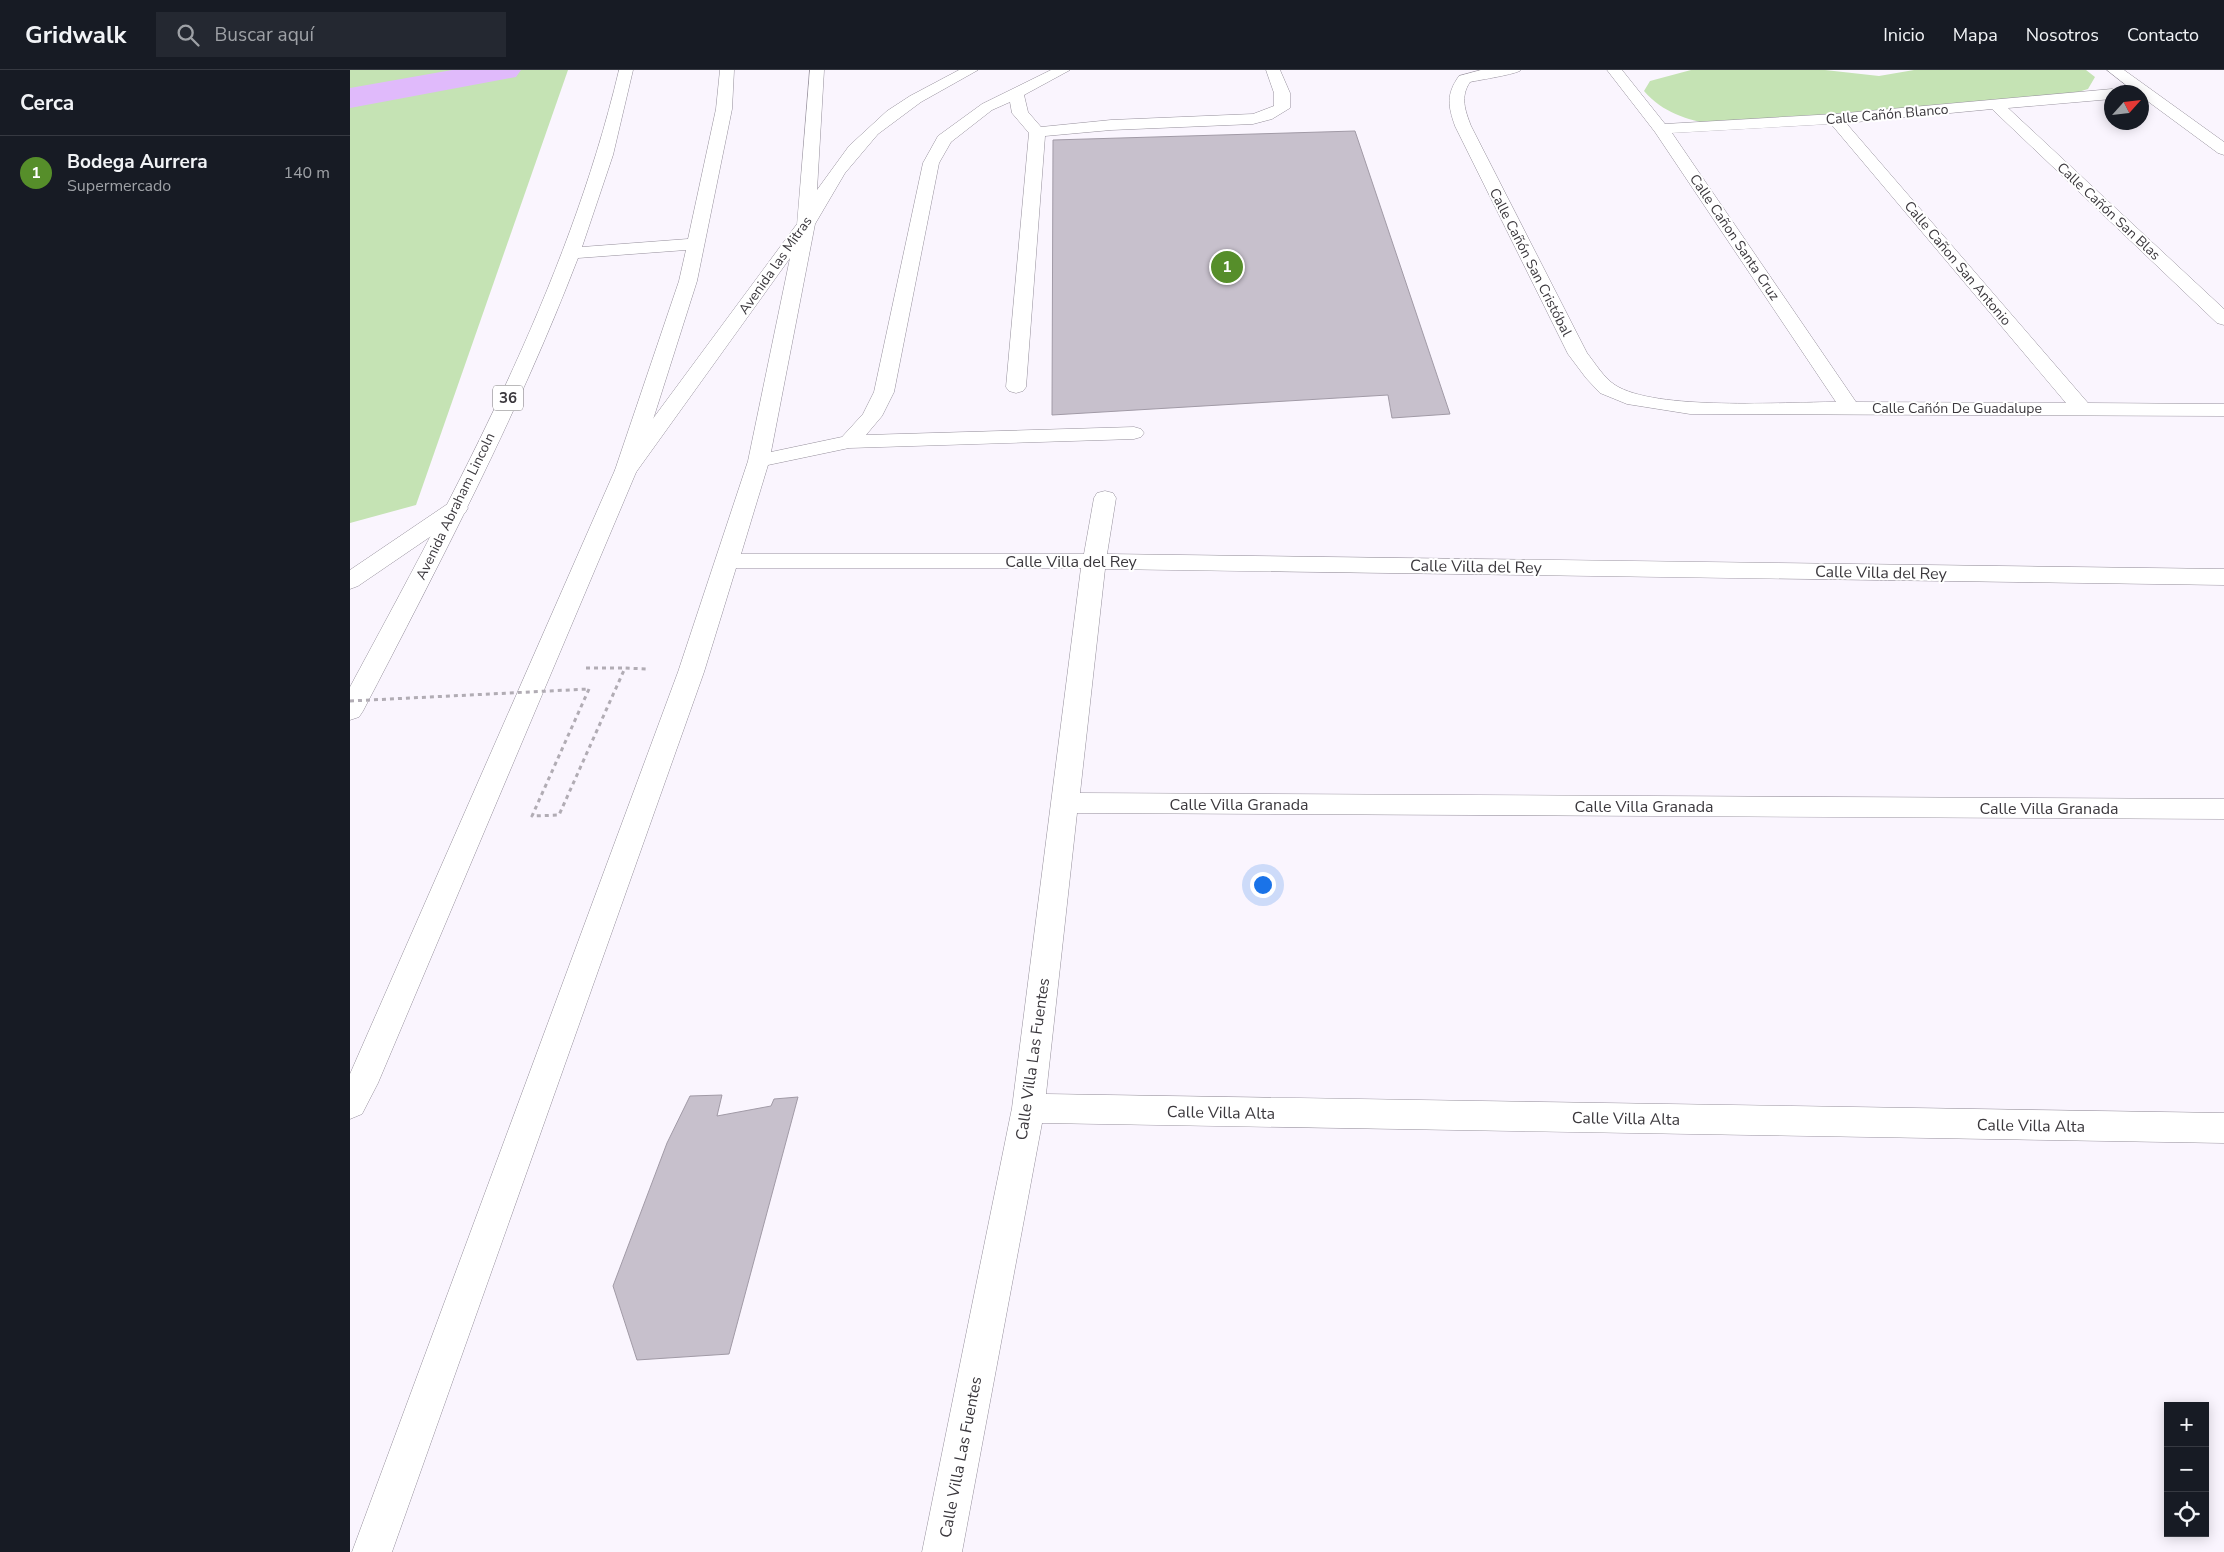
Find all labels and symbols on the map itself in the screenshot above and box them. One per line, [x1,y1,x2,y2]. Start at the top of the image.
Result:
north arrow [2104,85,2149,130]
street label: Calle Cañón Blanco [1825,100,1949,129]
street label: Calle Cañón San Blas [2053,158,2165,265]
street label: Calle Cañon Santa Cruz [1685,170,1784,305]
street label: Calle Cañón San Cristóbal [1485,185,1577,340]
street label: Calle Cañon San Antonio [1900,197,2016,330]
street label: Avenida las Mitras [734,212,817,318]
pin: 1 [1211,248,1243,286]
road number: 36 [493,386,523,410]
street label: Calle Cañón De Guadalupe [1872,399,2042,418]
street label: Avenida Abraham Lincoln [412,429,499,583]
street label: Calle Villa del Rey [1005,551,1138,573]
street label: Calle Villa del Rey [1410,555,1543,579]
street label: Calle Villa del Rey [1815,561,1948,585]
street label: Calle Villa Granada [1170,794,1308,816]
street label: Calle Villa Granada [1575,796,1713,818]
street label: Calle Villa Granada [1980,798,2118,820]
your location [1250,872,1276,898]
street label: Calle Villa Las Fuentes [1011,977,1055,1142]
street label: Calle Villa Alta [1167,1101,1275,1125]
street label: Calle Villa Alta [1572,1107,1680,1131]
street label: Calle Villa Alta [1977,1114,2085,1138]
street label: Calle Villa Las Fuentes [935,1375,987,1540]

